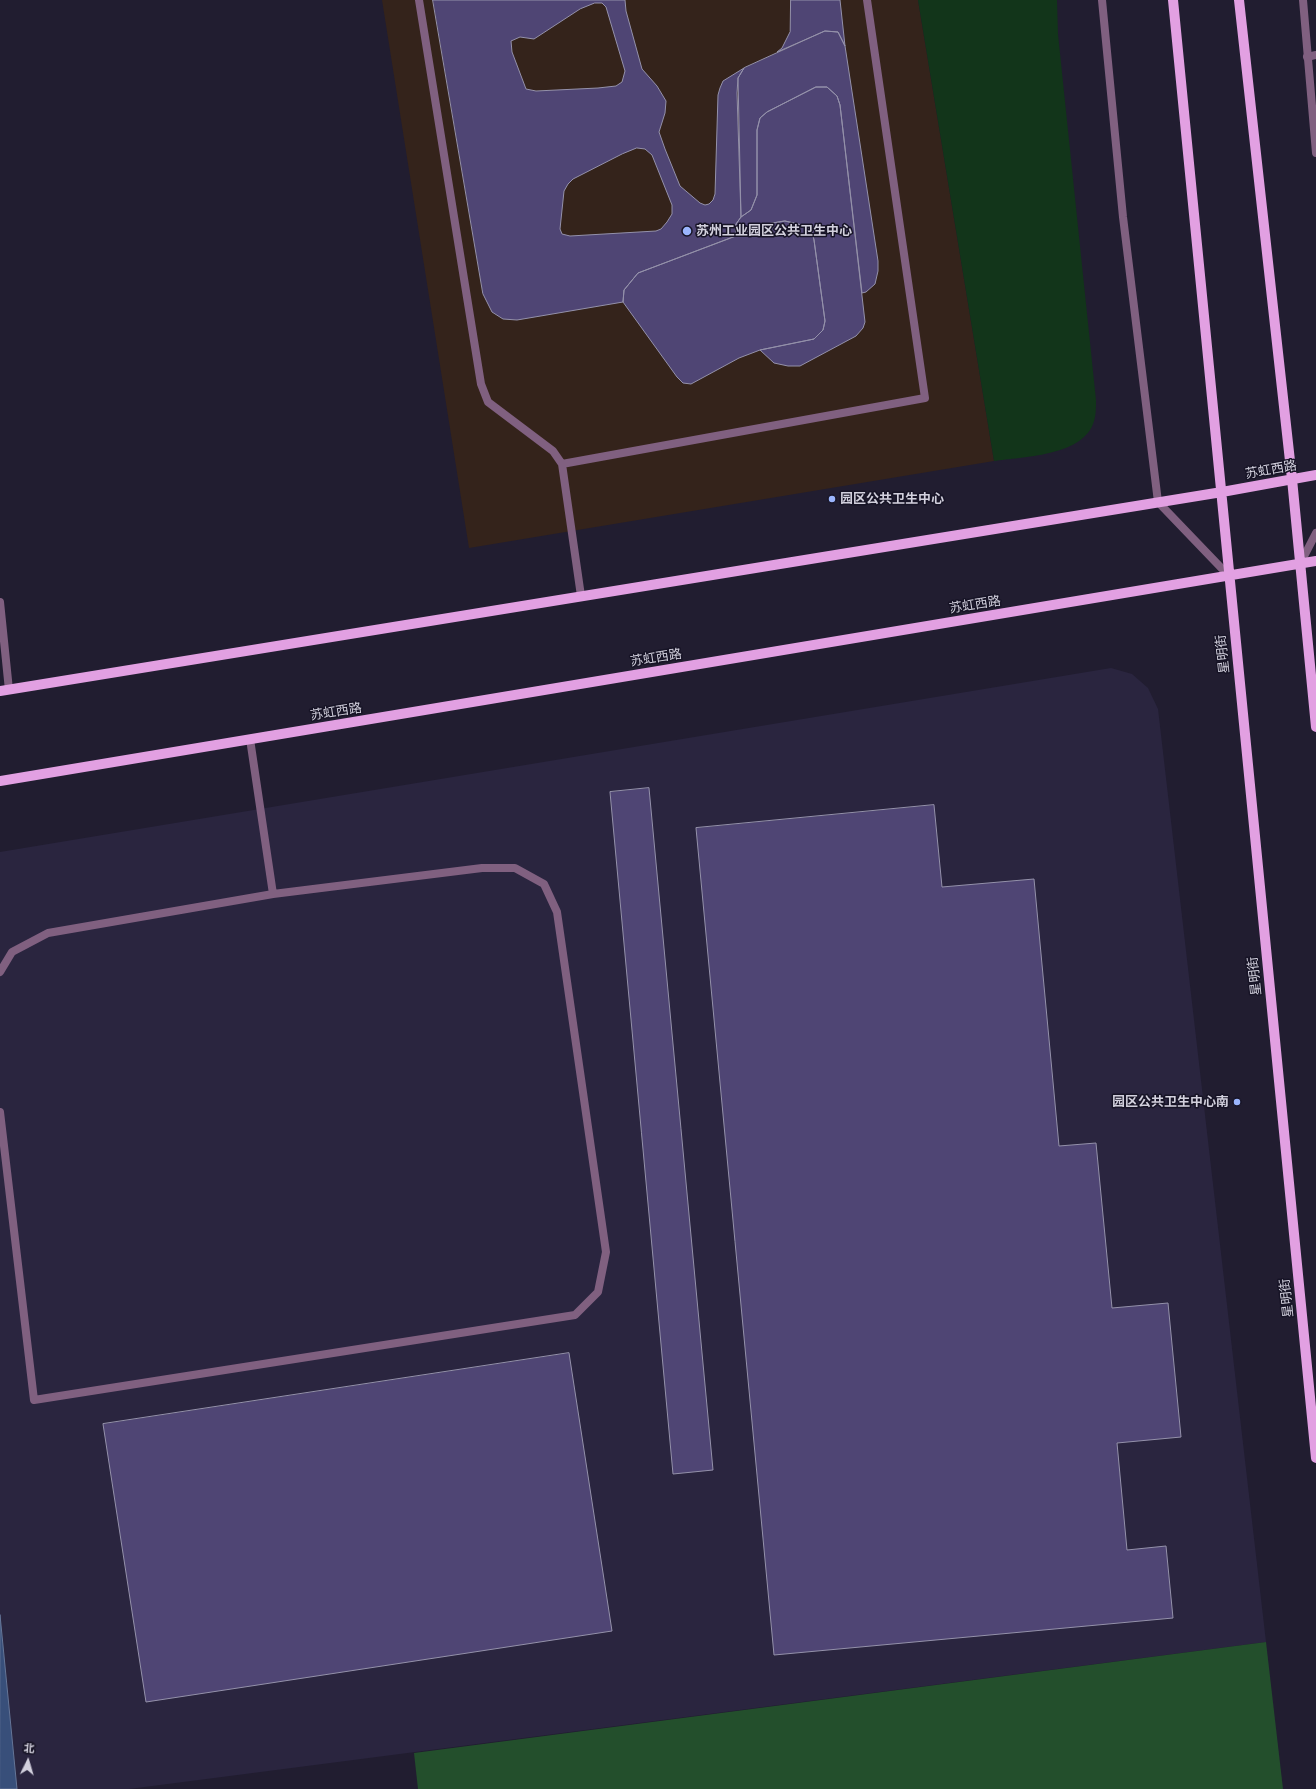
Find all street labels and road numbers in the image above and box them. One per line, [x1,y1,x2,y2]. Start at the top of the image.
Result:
street label: 苏虹西路 [1244,458,1298,482]
street label: 苏虹西路 [948,593,1002,617]
street label: 星明街 [1213,634,1233,674]
street label: 苏虹西路 [629,646,683,670]
street label: 苏虹西路 [309,700,363,724]
street label: 星明街 [1245,956,1265,996]
street label: 星明街 [1277,1278,1297,1318]

